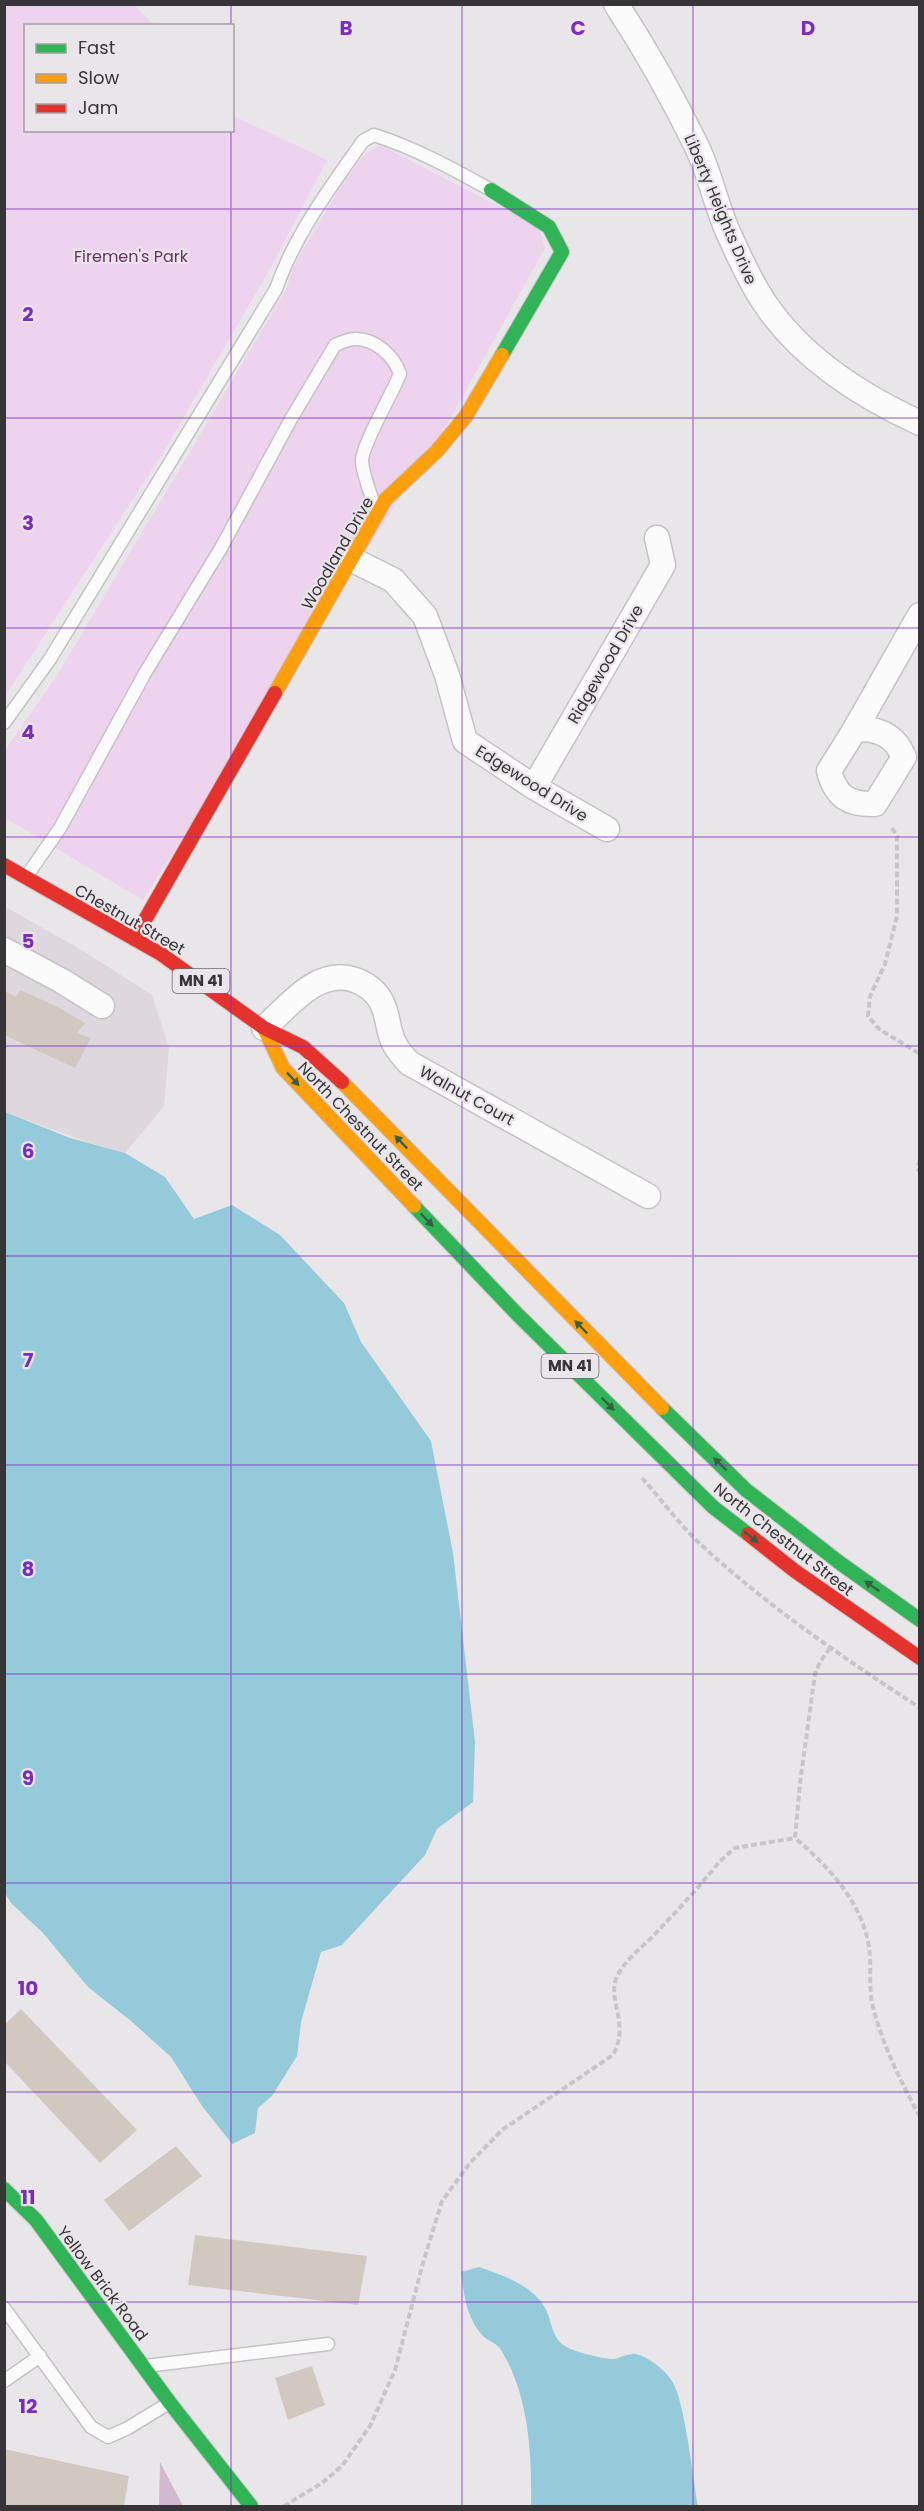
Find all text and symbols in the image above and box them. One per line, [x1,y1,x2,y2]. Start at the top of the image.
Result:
text: B [339,14,353,42]
text: C [570,14,586,42]
text: D [801,14,815,42]
legend [24,24,234,132]
text: Fast [78,35,115,60]
text: Slow [78,65,120,90]
text: Jam [78,95,118,120]
street label: Liberty Heights Drive [678,131,763,288]
park label: Firemen's Park [74,245,189,268]
text: 2 [22,300,34,328]
street label: Woodland Drive [296,492,379,614]
text: 3 [22,509,34,537]
street label: Ridgewood Drive [562,600,649,728]
text: 4 [21,718,35,746]
street label: Edgewood Drive [471,740,592,827]
street label: Chestnut Street [70,878,189,961]
text: 5 [22,927,35,955]
road number: MN 41 [172,969,230,993]
street label: North Chestnut Street [293,1057,429,1196]
street label: Walnut Court [415,1060,519,1131]
one-way arrow [286,1071,300,1086]
one-way arrow [394,1135,408,1150]
text: 6 [22,1137,34,1165]
one-way arrow [420,1212,434,1226]
one-way arrow [574,1321,588,1335]
text: 7 [23,1346,34,1374]
road number: MN 41 [542,1354,598,1378]
one-way arrow [601,1396,615,1410]
one-way arrow [712,1457,727,1471]
street label: North Chestnut Street [709,1477,859,1601]
one-way arrow [743,1530,758,1542]
text: 8 [22,1555,34,1583]
one-way arrow [864,1580,880,1592]
text: 9 [22,1764,34,1792]
text: 10 [18,1974,38,2002]
text: 11 [20,2183,36,2211]
street label: Yellow Brick Road [52,2221,153,2345]
text: 12 [19,2392,37,2420]

